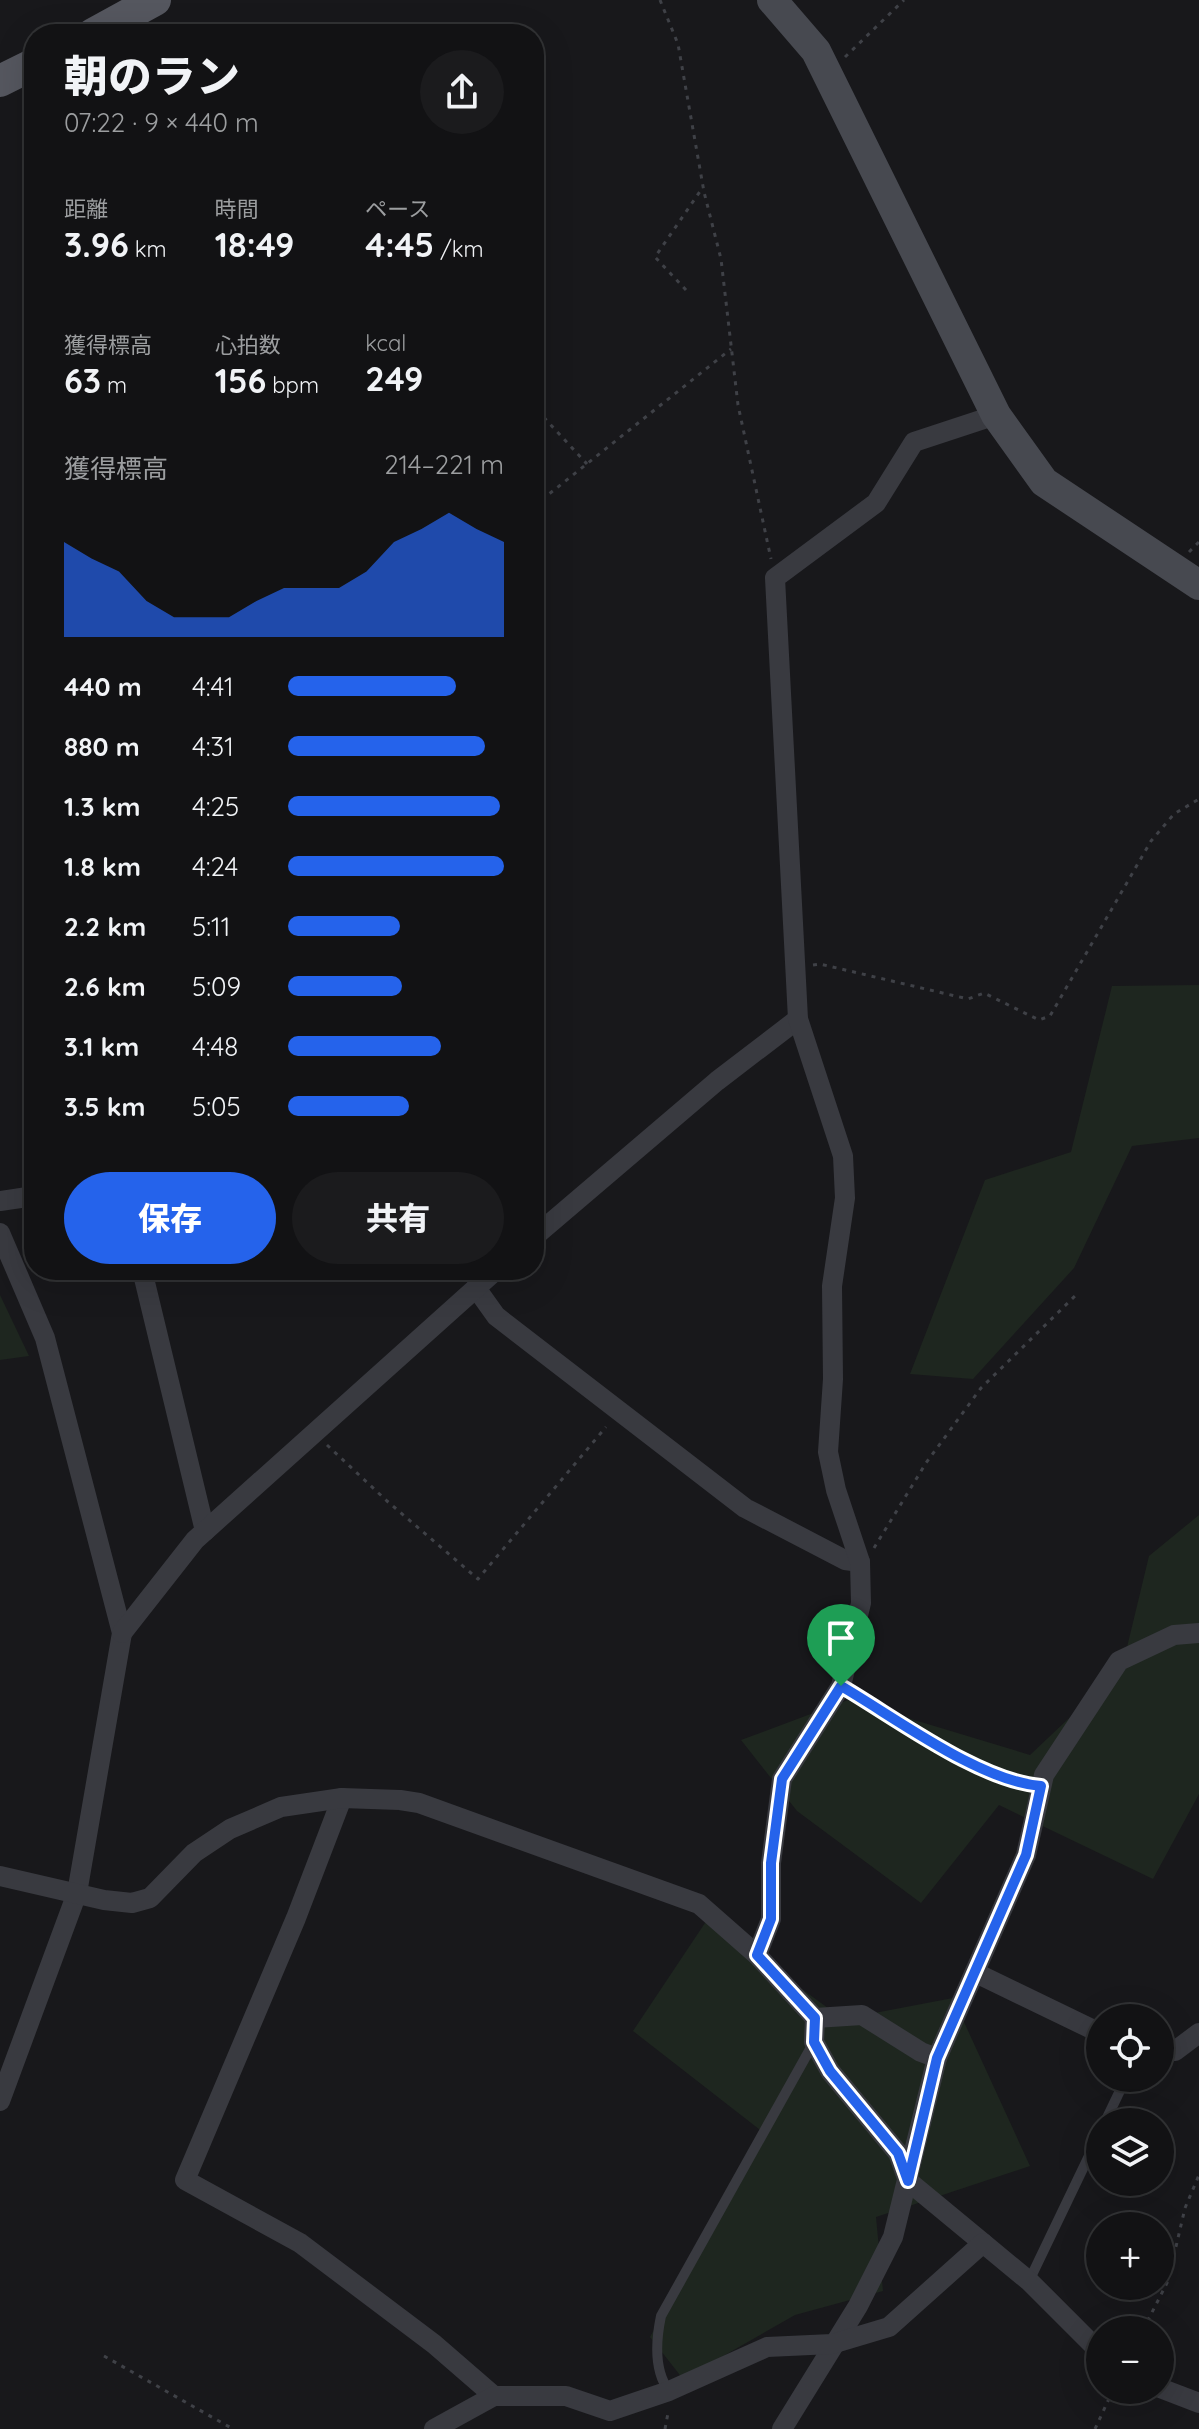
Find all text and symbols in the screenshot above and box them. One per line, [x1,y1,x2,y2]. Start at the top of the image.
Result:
text: 朝のラン [64,48,240,103]
button: share [420,50,504,134]
text: 07:22 · 9 × 440 m [64,106,259,139]
text: 距離 [64,195,108,223]
text: 時間 [215,195,259,223]
text: ペース [365,195,430,223]
text: 3.96 [64,223,129,266]
text: 18:49 [215,223,294,266]
text: 4:45 [365,223,434,266]
text: km [129,235,167,263]
text: /km [434,235,484,263]
text: kcal [365,329,406,357]
text: 獲得標高 [64,331,152,359]
text: 心拍数 [215,331,281,359]
text: 249 [365,357,423,400]
text: 63 [64,359,101,402]
text: 156 [215,359,266,402]
text: m [101,371,127,399]
text: bpm [266,371,319,399]
text: 214–221 m [384,448,504,481]
text: 獲得標高 [64,452,168,485]
text: 440 m [64,670,142,703]
text: 4:41 [192,670,234,703]
text: 880 m [64,730,140,763]
text: 4:31 [192,730,234,763]
text: 1.3 km [64,790,141,823]
text: 4:25 [192,790,239,823]
text: 1.8 km [64,850,141,883]
text: 4:24 [192,850,238,883]
text: 2.2 km [64,910,146,943]
text: 5:11 [192,910,230,943]
text: 2.6 km [64,970,146,1003]
text: 5:09 [192,970,241,1003]
text: 3.1 km [64,1030,139,1063]
text: 4:48 [192,1030,238,1063]
text: 3.5 km [64,1090,145,1123]
text: 5:05 [192,1090,241,1123]
button: 保存 [64,1172,276,1264]
button: 共有 [292,1172,504,1264]
pin [807,1604,875,1686]
icon: arrive [819,1616,863,1660]
map controls [1086,2004,1174,2404]
button: locate [1086,2004,1174,2092]
button: layers [1086,2108,1174,2196]
button: + [1086,2212,1174,2300]
button: − [1086,2316,1174,2404]

